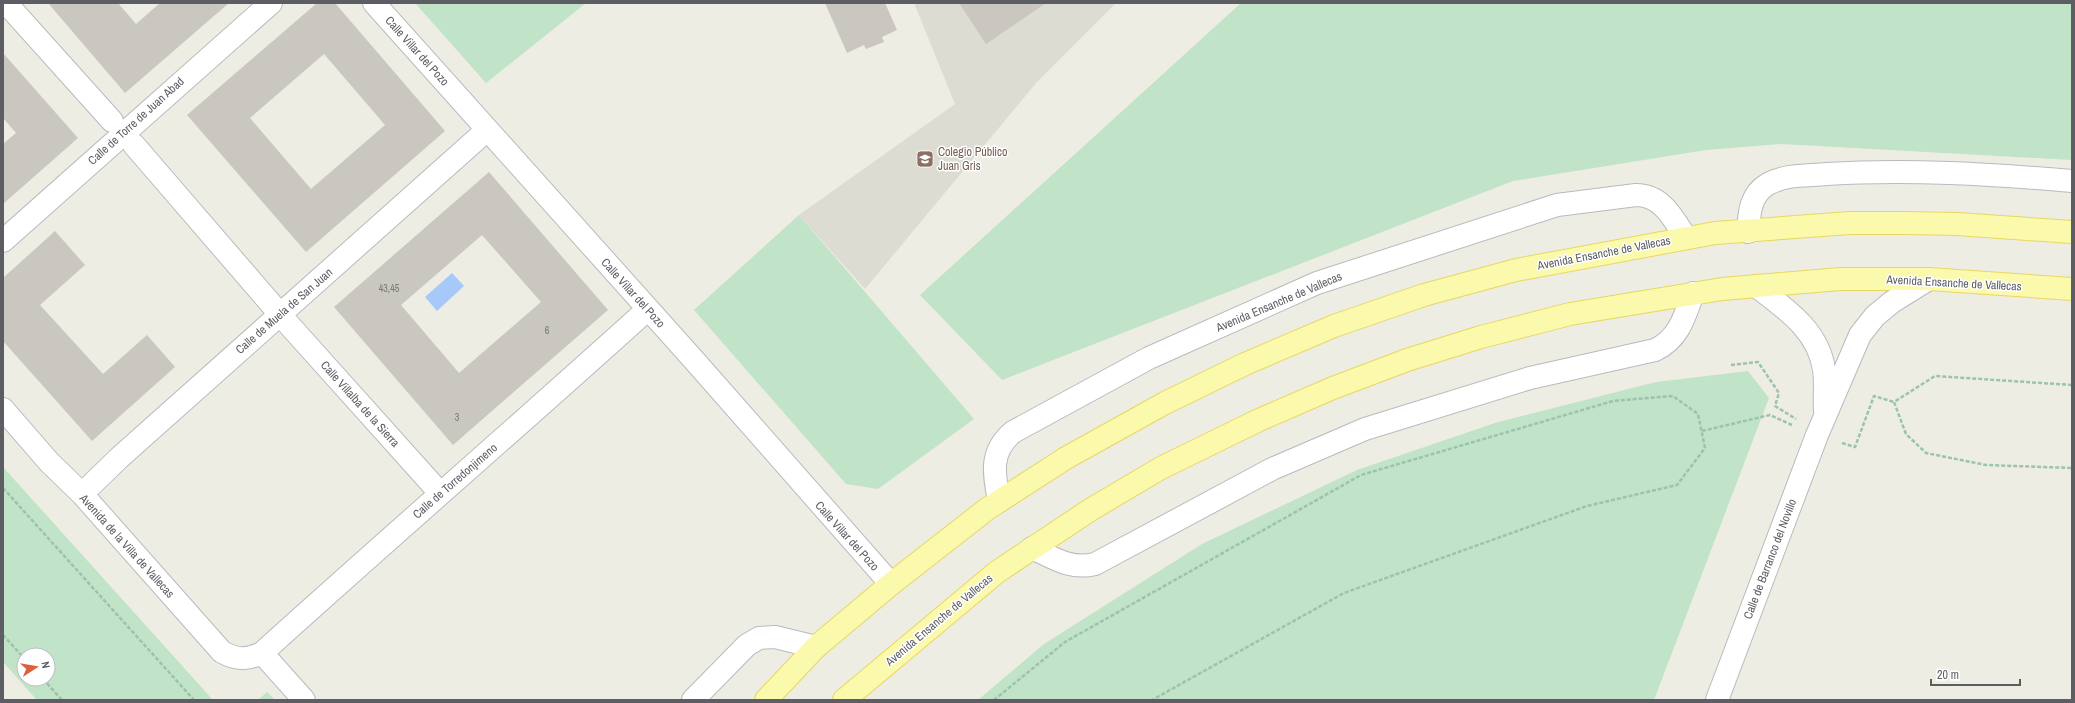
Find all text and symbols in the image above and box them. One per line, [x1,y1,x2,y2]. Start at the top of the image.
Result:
street label: Calle Villar del Pozo [381,13,453,89]
street label: Calle de Torre de Juan Abad [85,74,187,168]
place label: Colegio Público Juan Gris [938,144,1007,174]
school or university icon: Colegio Público Juan Gris [915,149,935,169]
street label: Avenida Ensanche de Vallecas [1535,232,1672,274]
street label: Calle Villar del Pozo [597,255,669,331]
street label: Calle de Muela de San Juan [232,264,336,358]
street label: Avenida Ensanche de Vallecas [1213,268,1344,336]
street label: Avenida Ensanche de Vallecas [1885,271,2022,295]
house number: 43,45 [379,282,400,295]
house number: 6 [545,324,550,337]
street label: Calle Villalba de la Sierra [317,357,403,451]
house number: 3 [455,411,460,424]
street label: Calle de Torredonjimeno [409,440,501,522]
street label: Avenida de la Villa de Vallecas [75,490,178,601]
street label: Calle de Barranco del Novillo [1740,497,1800,621]
street label: Calle Villar del Pozo [811,498,883,574]
street label: Avenida Ensanche de Vallecas [881,570,996,670]
north arrow [16,647,56,687]
text: N [38,660,53,670]
scale bar [1931,661,2020,687]
text: 20 m [1937,667,1959,683]

